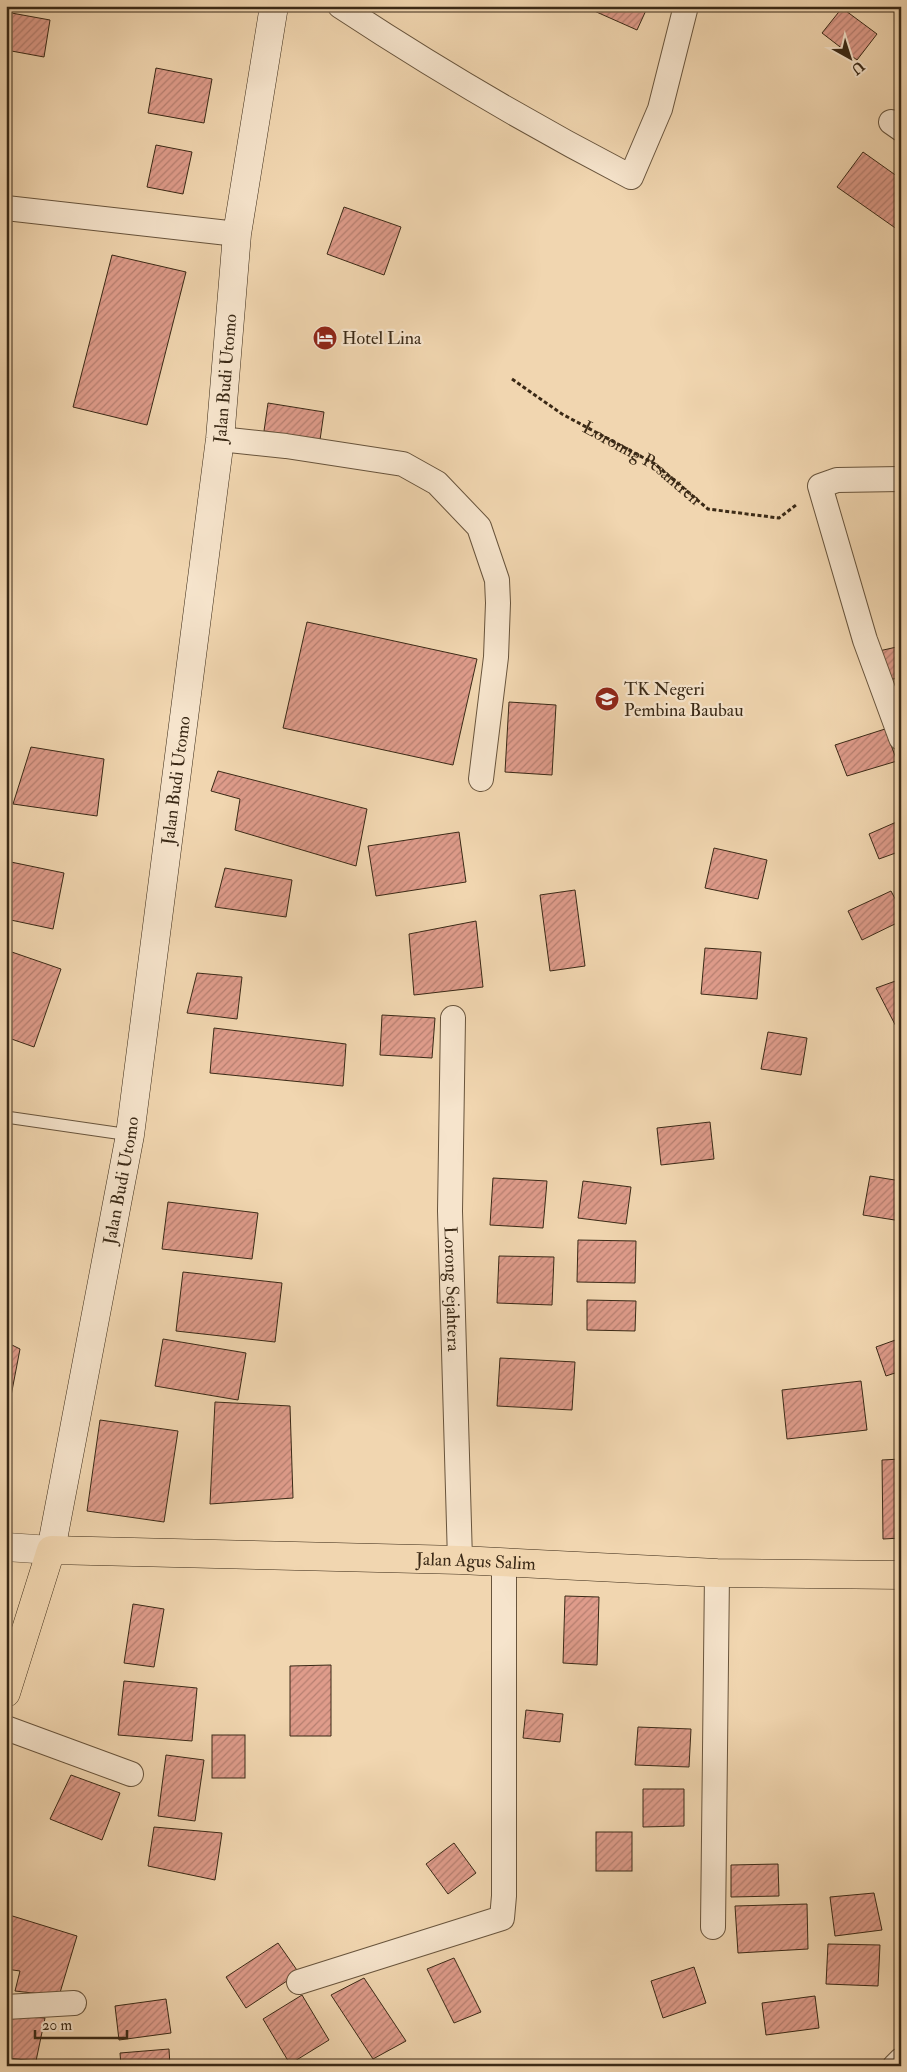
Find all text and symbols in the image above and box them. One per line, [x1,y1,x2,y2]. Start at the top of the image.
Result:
north arrow [824,32,874,82]
text: U [848,57,868,78]
street label: Jalan Budi Utomo [208,313,242,446]
hotel icon: Hotel Lina [312,325,338,351]
place label: Hotel Lina [342,327,422,350]
street label: Loronng Pesantren [579,416,706,510]
place label: TK Negeri Pembina Baubau [624,678,744,722]
school or university icon: TK Negeri Pembina Baubau [594,686,620,712]
street label: Jalan Budi Utomo [156,714,196,847]
street label: Jalan Budi Utomo [98,1115,144,1247]
street label: Lorong Sejahtera [439,1226,466,1352]
street label: Jalan Agus Salim [415,1547,536,1575]
scale bar [35,2007,128,2039]
text: 20 m [42,2016,72,2035]

